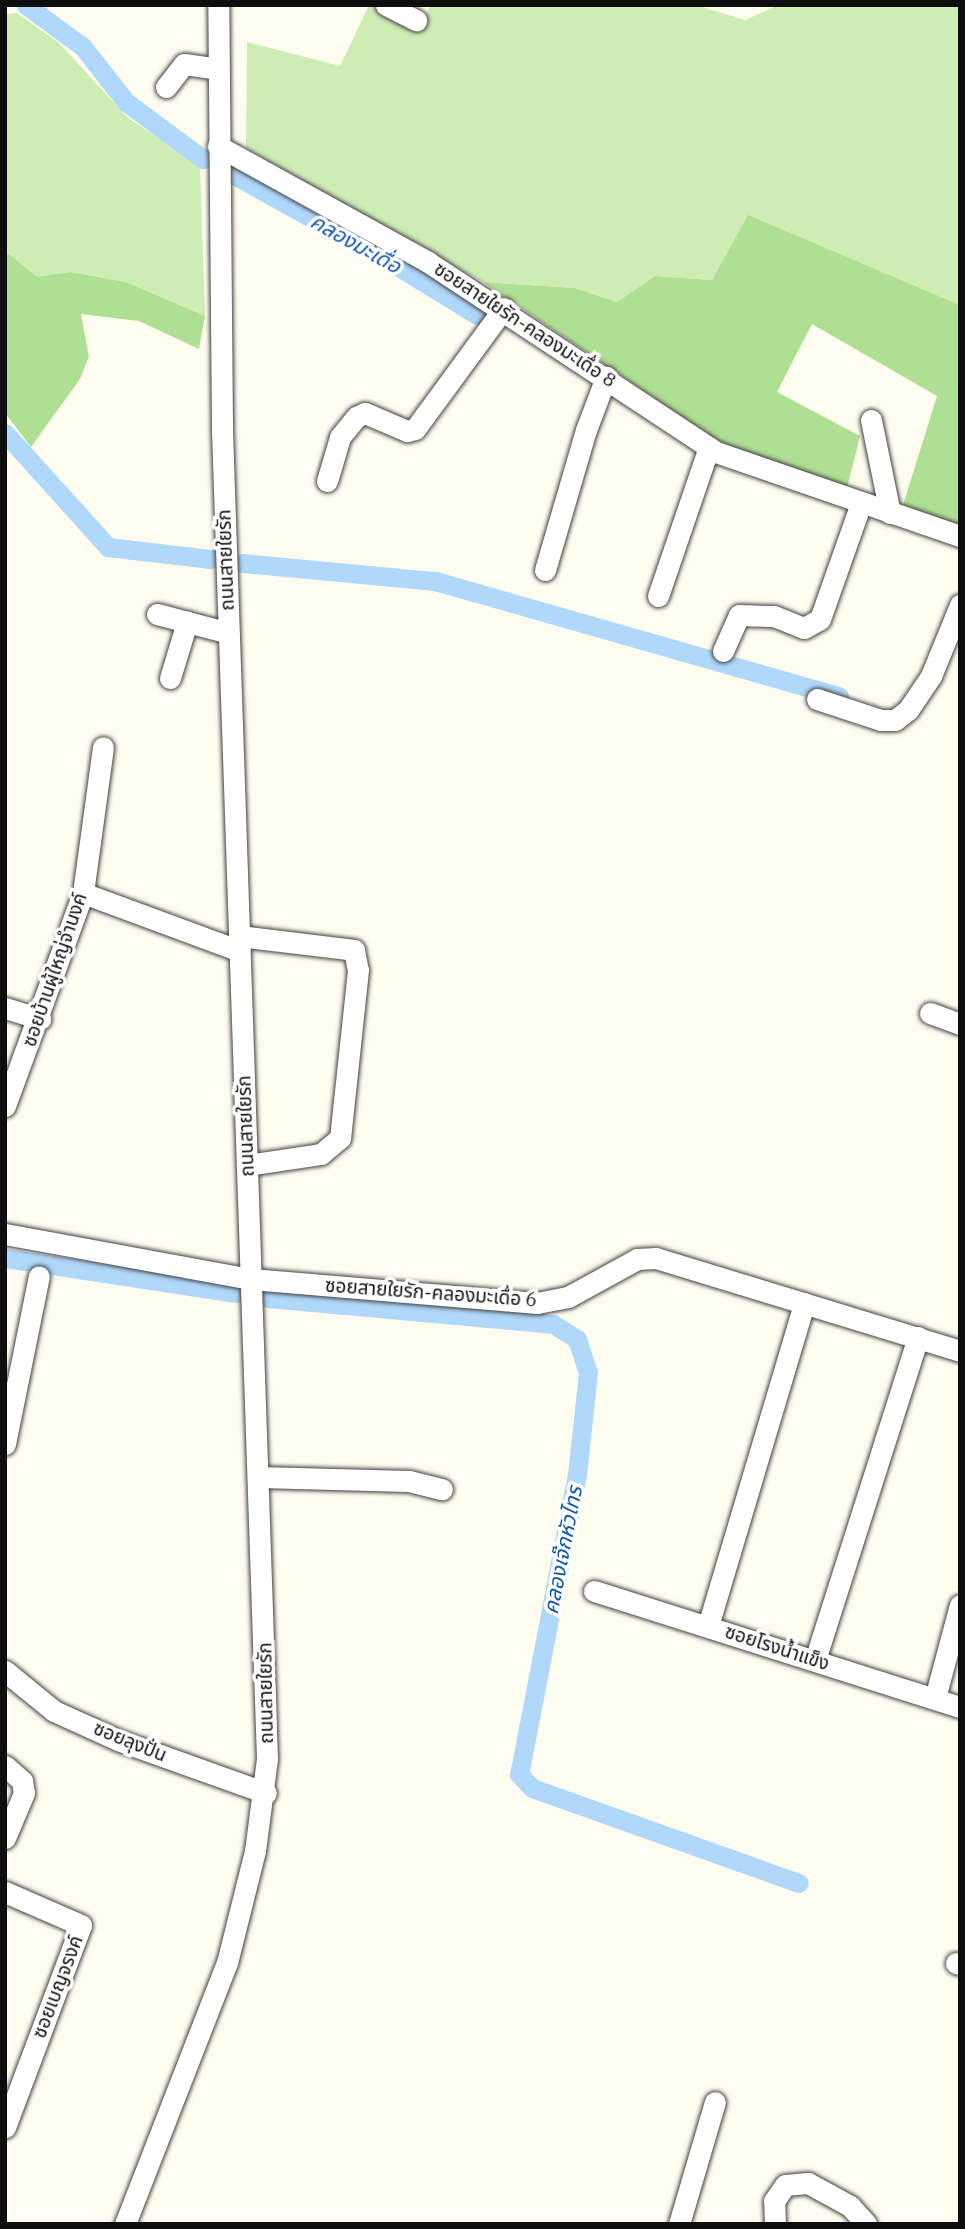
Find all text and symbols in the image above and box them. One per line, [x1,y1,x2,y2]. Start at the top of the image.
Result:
water label: คลองมะเดื่อ [307,208,405,278]
street label: ซอยสายใยรัก-คลองมะเดื่อ 8 [430,258,620,392]
street label: ถนนสายใยรัก [213,509,239,611]
street label: ซอยบ้านผู้ใหญ่จำนงค์ [18,890,92,1050]
street label: ถนนสายใยรัก [233,1075,259,1177]
street label: ซอยสายใยรัก-คลองมะเดื่อ 6 [324,1274,538,1312]
water label: คลองเจ๊กหัวไทร [537,1484,587,1616]
street label: ซอยโรงน้ำแข็ง [722,1620,832,1676]
street label: ถนนสายใยรัก [254,1642,278,1744]
street label: ซอยลุงปั่น [90,1717,170,1767]
street label: ซอยเบญจรงค์ [28,1932,88,2042]

